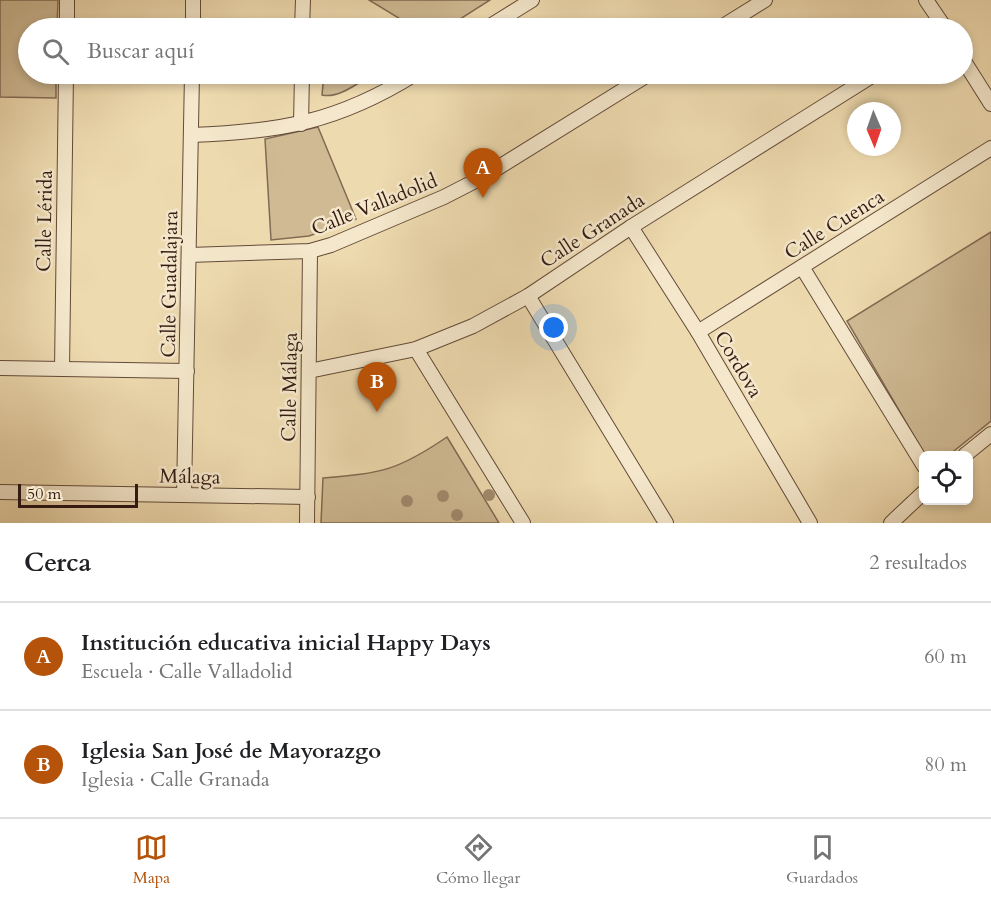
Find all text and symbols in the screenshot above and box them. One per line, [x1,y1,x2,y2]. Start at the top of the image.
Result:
search box [18,18,973,84]
icon: search [39,35,72,68]
text: Buscar aquí [87,36,194,66]
north arrow [847,102,901,156]
pin: A [464,148,502,198]
street label: Calle Valladolid [307,167,441,242]
street label: Calle Lérida [30,169,59,272]
street label: Calle Cuenca [779,183,890,266]
street label: Calle Granada [535,186,650,274]
street label: Calle Guadalajara [155,210,184,358]
your location [539,313,568,342]
street label: Cordova [708,326,769,403]
street label: Calle Málaga [275,332,304,442]
pin: B [358,362,397,412]
map controls [919,451,973,505]
button: locate [919,451,973,505]
street label: Málaga [159,462,221,491]
scale bar [18,481,138,508]
text: 50 m [27,483,61,505]
text: Cerca [24,545,91,580]
text: 2 resultados [869,549,967,576]
text: Institución educativa inicial Happy Days [81,628,491,658]
text: A [36,643,51,670]
text: 60 m [924,643,967,670]
text: Escuela · Calle Valladolid [81,658,292,685]
text: Iglesia San José de Mayorazgo [81,736,381,766]
text: B [36,751,51,778]
text: 80 m [924,751,967,778]
text: Iglesia · Calle Granada [81,766,270,793]
tab: Mapa [133,831,170,889]
tab: Cómo llegar [436,831,520,889]
tab: Guardados [786,831,858,889]

